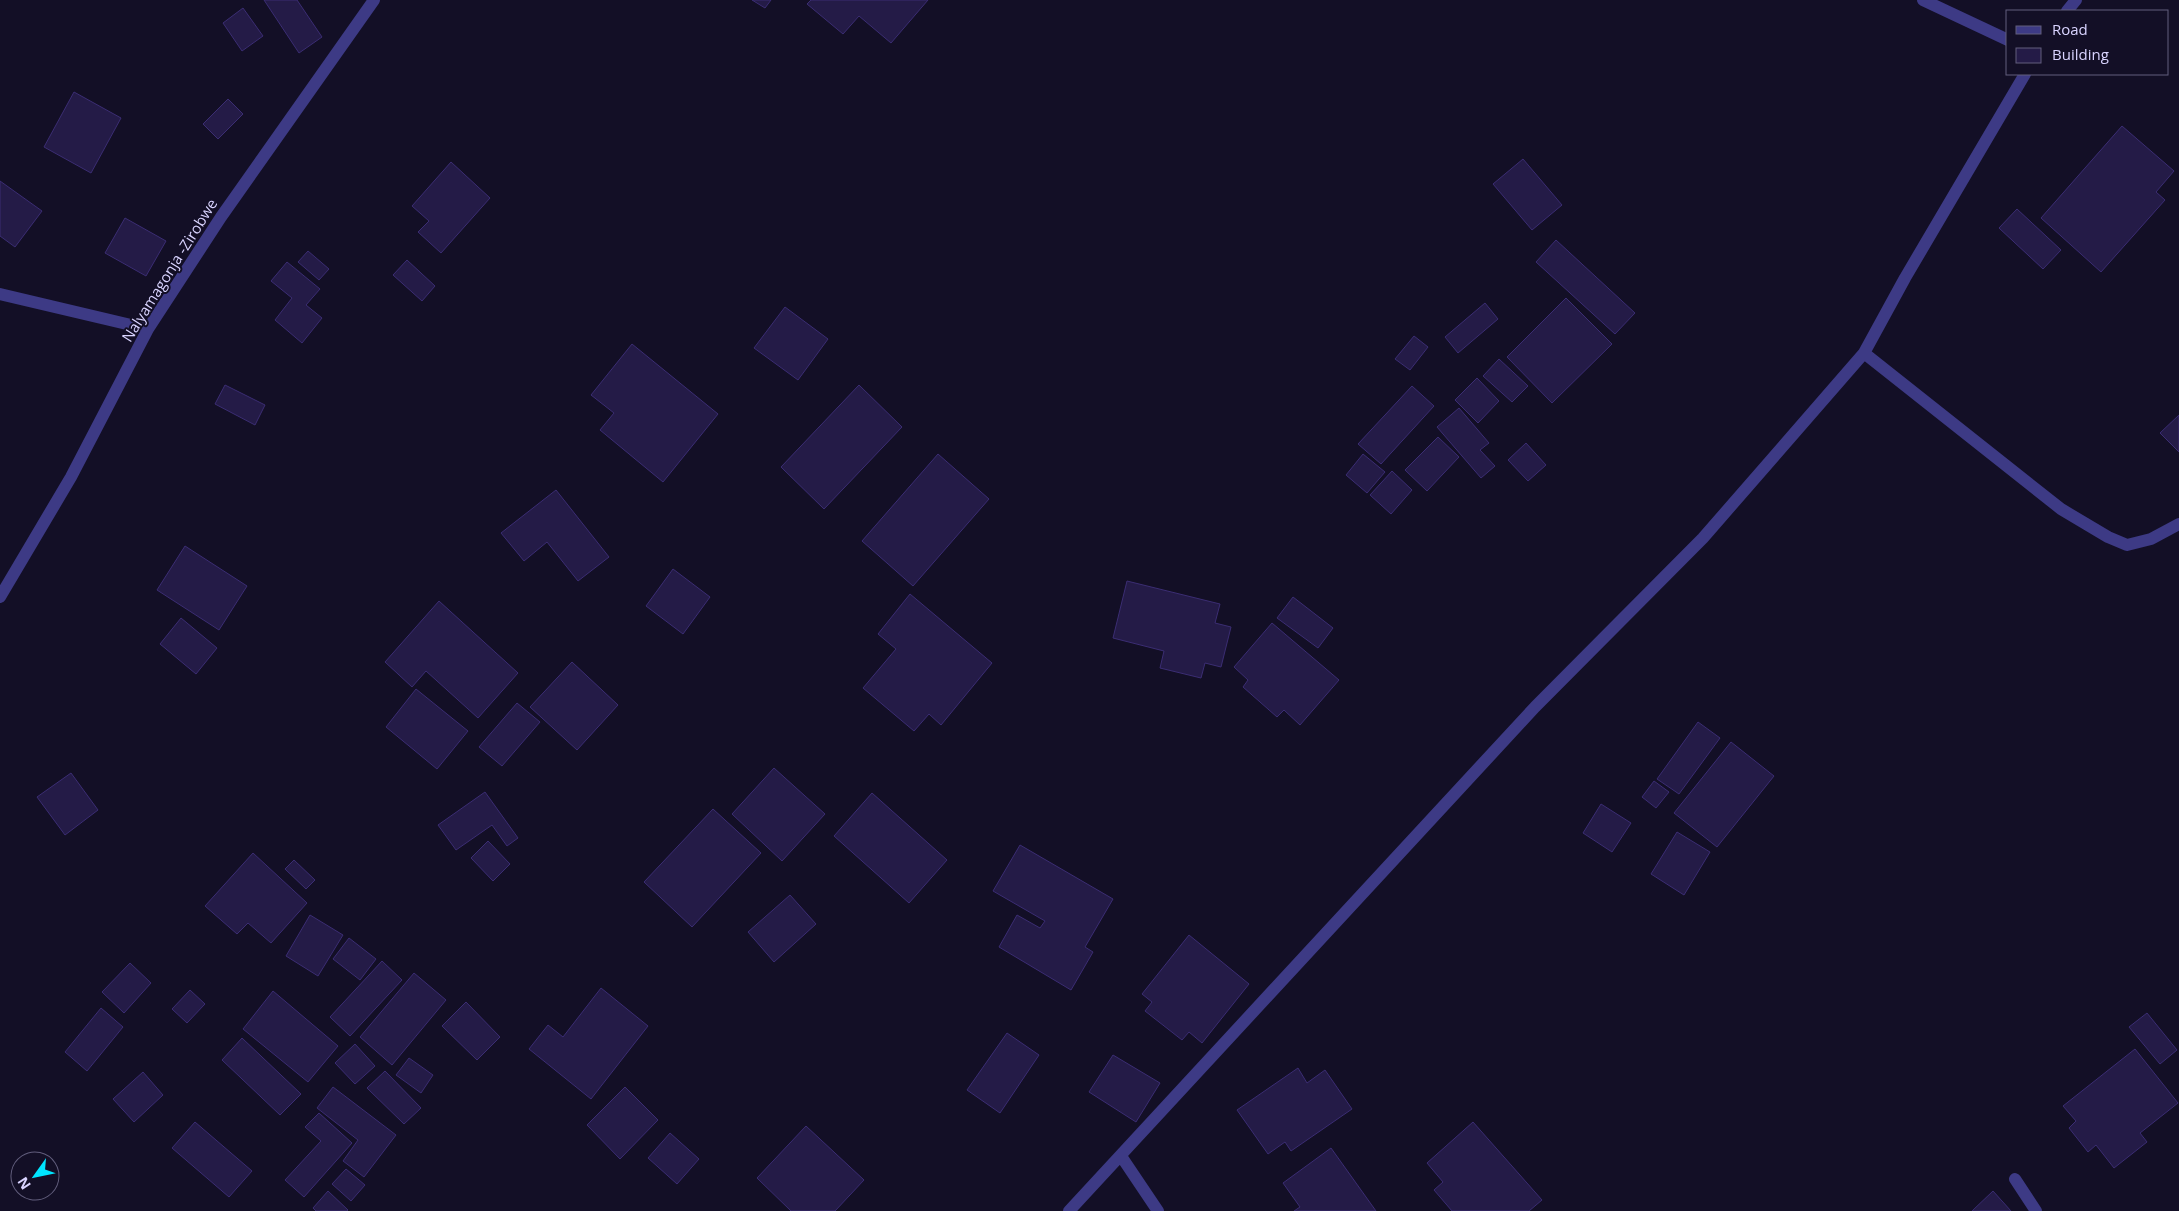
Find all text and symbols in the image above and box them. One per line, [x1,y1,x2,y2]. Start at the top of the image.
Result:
legend [2006,10,2169,75]
text: Road [2052,19,2088,39]
text: Building [2052,44,2109,64]
street label: Nalyamagonja -Zirobwe [117,195,221,345]
north arrow [10,1151,60,1201]
text: N [13,1173,35,1193]

